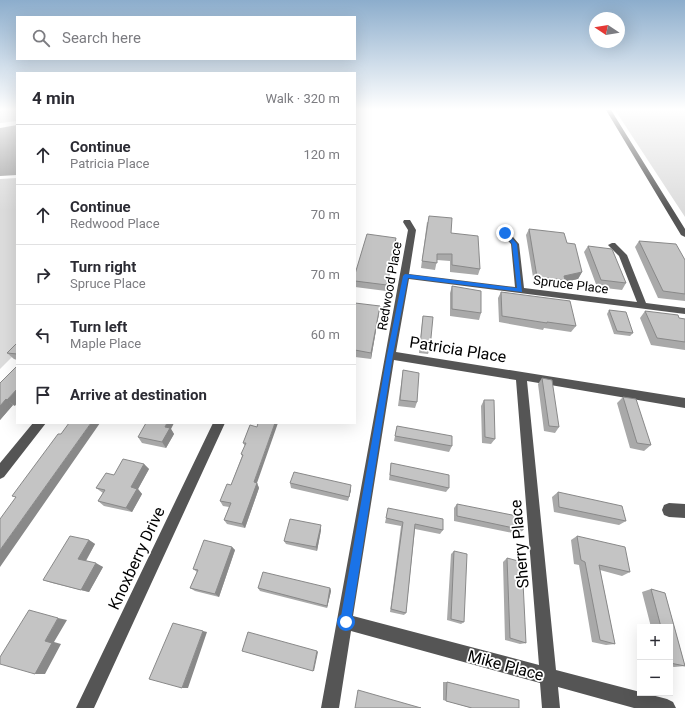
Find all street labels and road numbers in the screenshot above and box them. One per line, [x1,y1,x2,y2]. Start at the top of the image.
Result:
street label: Redwood Place [374,241,405,331]
street label: Spruce Place [532,272,609,297]
street label: Patricia Place [408,332,508,367]
street label: Sherry Place [506,499,533,589]
street label: Knoxberry Drive [104,504,169,613]
street label: Mike Place [466,646,546,685]

